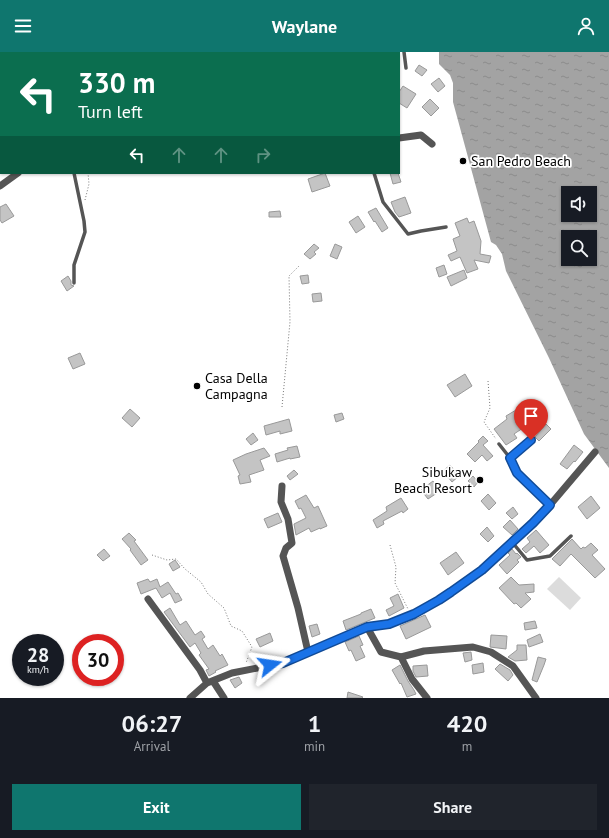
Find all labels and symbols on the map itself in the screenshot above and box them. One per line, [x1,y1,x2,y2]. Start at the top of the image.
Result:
place label: San Pedro Beach [471,152,571,170]
marker: San Pedro Beach [458,156,468,166]
place label: Casa Della Campagna [205,369,268,403]
marker: Casa Della Campagna [192,381,202,391]
pin [514,399,548,440]
place label: Sibukaw Beach Resort [394,463,473,497]
marker: Sibukaw Beach Resort [475,475,485,485]
speed limit sign: 30 [72,634,124,686]
position arrow [249,644,291,686]

